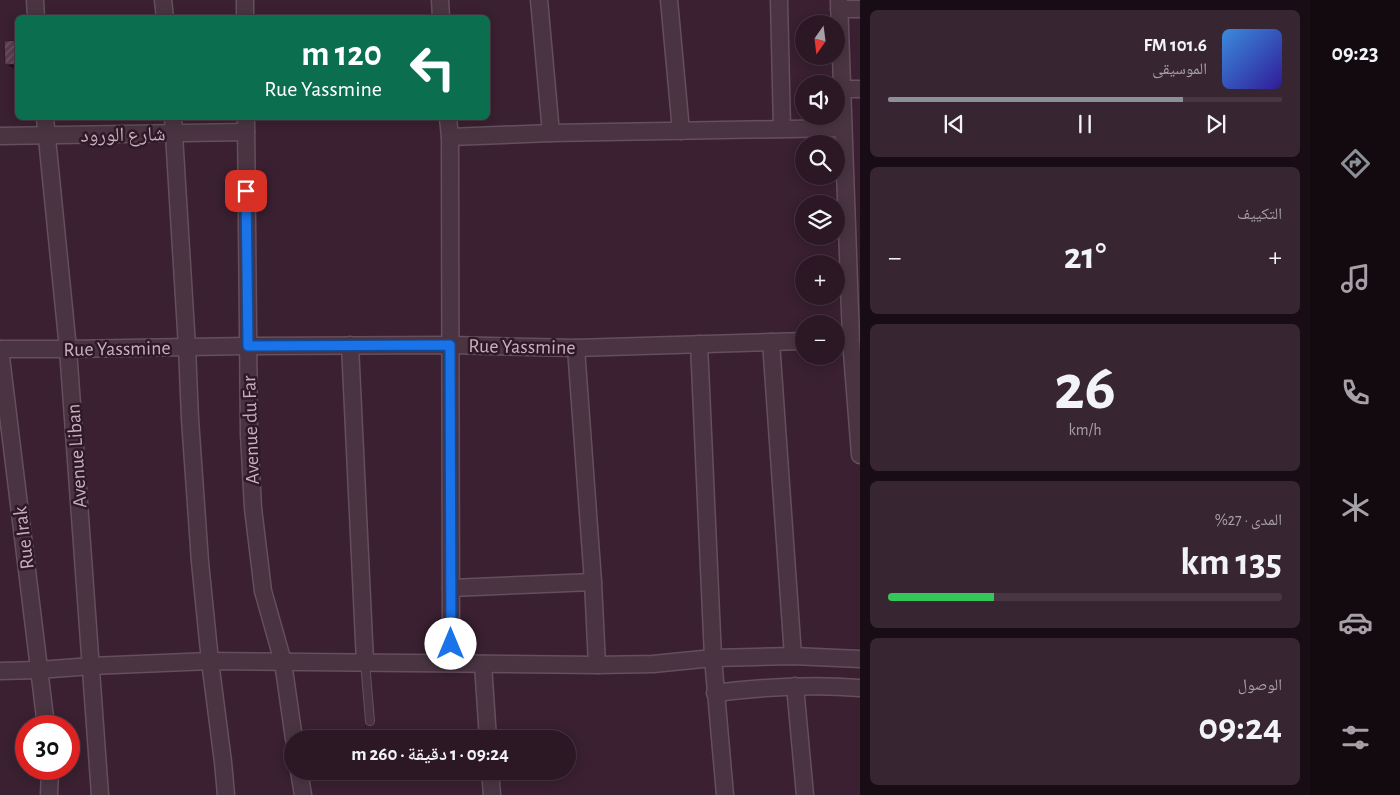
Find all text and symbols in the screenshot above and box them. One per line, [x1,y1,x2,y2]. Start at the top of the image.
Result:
north arrow [795,15,845,65]
map controls [795,15,845,365]
icon: left [400,35,465,100]
text: 101.6 FM [1143,36,1207,55]
text: 120 m [301,37,382,72]
text: 09:23 [1332,42,1379,64]
text: الموسيقى [1152,61,1207,77]
button: sound [795,75,845,125]
text: Rue Yassmine [264,78,382,100]
icon: previous [940,110,968,138]
icon: pause [1071,110,1099,138]
icon: next [1202,110,1230,138]
street label: شارع الورود [80,124,166,148]
button: search [795,135,845,185]
icon: directions [1338,146,1373,181]
pin [225,170,267,212]
icon: arrive [232,177,260,205]
button: layers [795,195,845,245]
text: التكييف [1237,206,1282,222]
text: 21° [1064,238,1106,276]
text: − [888,244,901,272]
text: + [1269,244,1282,272]
button: + [795,255,845,305]
icon: music [1338,261,1373,296]
button: − [795,315,845,365]
street label: Rue Yassmine [468,336,576,358]
street label: Rue Yassmine [63,338,171,360]
text: 26 [1054,356,1116,421]
street label: Avenue du Far [239,375,263,485]
icon: phone [1338,375,1373,410]
street label: Avenue Liban [63,403,91,509]
text: km/h [1069,422,1102,438]
icon: climate [1338,490,1373,525]
street label: Rue Irak [10,505,38,570]
text: المدى · 27% [1215,512,1282,528]
text: 135 km [1180,544,1282,582]
icon: car [1338,605,1373,640]
position arrow [424,617,476,669]
text: الوصول [1238,677,1282,693]
text: 09:24 [1198,709,1282,747]
speed limit sign: 30 [15,715,80,780]
icon: filters [1338,720,1373,755]
text: 09:24 · 1 دقيقة · 260 m [351,745,509,764]

